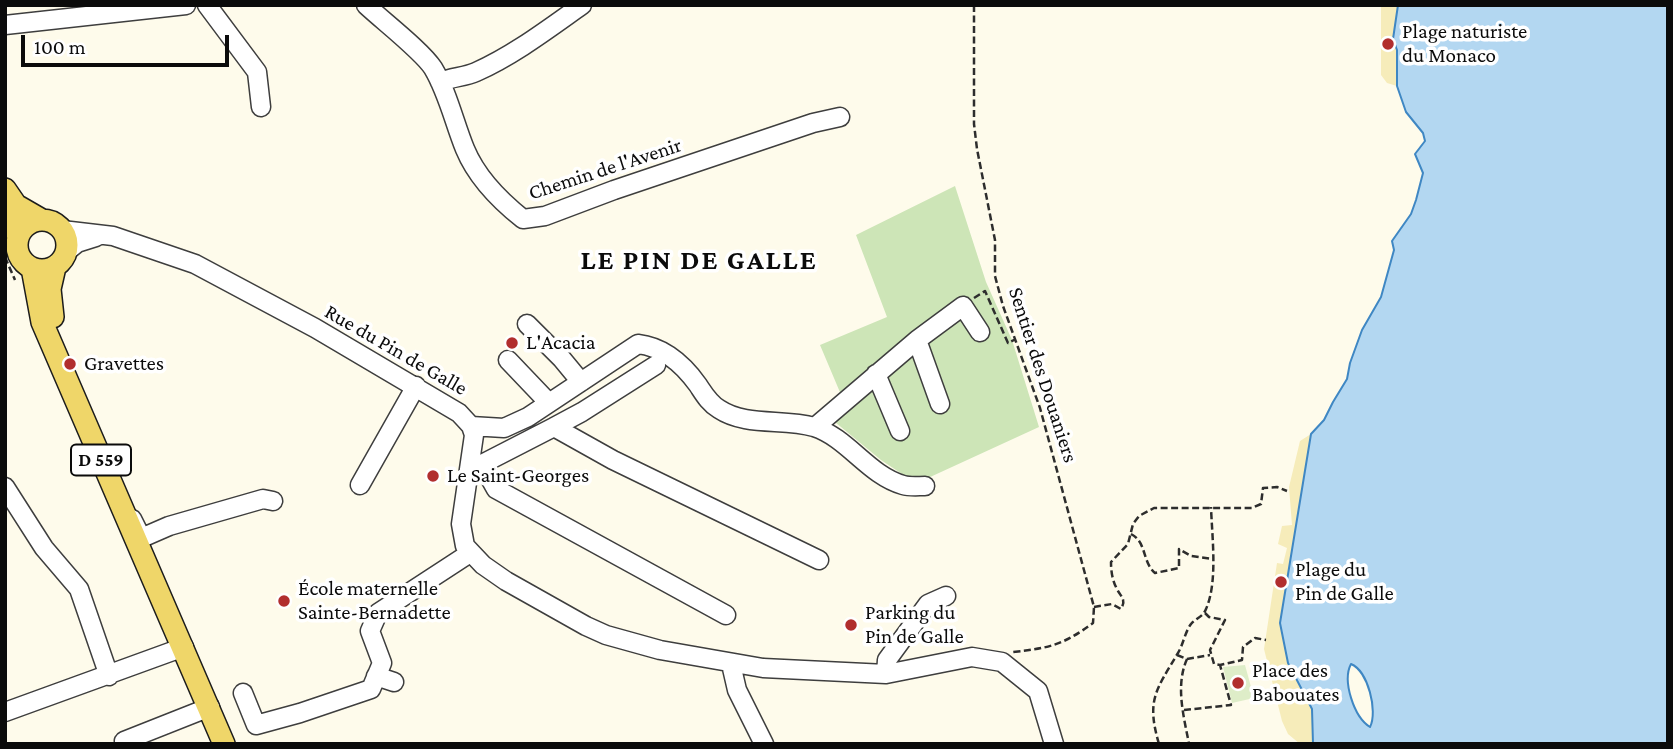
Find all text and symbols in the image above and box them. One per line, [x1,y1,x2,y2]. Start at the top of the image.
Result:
place label: Plage naturiste du Monaco [1402,19,1527,69]
scale bar [24,21,233,65]
text: 100 m [34,35,86,59]
marker: Plage naturiste du Monaco [1380,36,1396,52]
street label: Chemin de l'Avenir [525,132,685,206]
district label: LE PIN DE GALLE [582,243,816,277]
street label: Sentier des Douaniers [1003,284,1083,466]
street label: Rue du Pin de Galle [320,299,472,401]
place label: L'Acacia [526,330,595,356]
marker: L'Acacia [504,335,520,351]
place label: Gravettes [84,351,164,377]
marker: Gravettes [62,356,78,372]
road number: D 559 [71,444,131,475]
place label: Le Saint-Georges [447,463,589,489]
marker: Le Saint-Georges [425,468,441,484]
place label: Plage du Pin de Galle [1295,557,1394,607]
marker: Plage du Pin de Galle [1273,574,1289,590]
place label: École maternelle Sainte-Bernadette [298,576,451,626]
marker: École maternelle Sainte-Bernadette [276,593,292,609]
place label: Parking du Pin de Galle [865,600,964,650]
marker: Parking du Pin de Galle [843,617,859,633]
place label: Place des Babouates [1252,658,1340,708]
marker: Place des Babouates [1230,675,1246,691]

